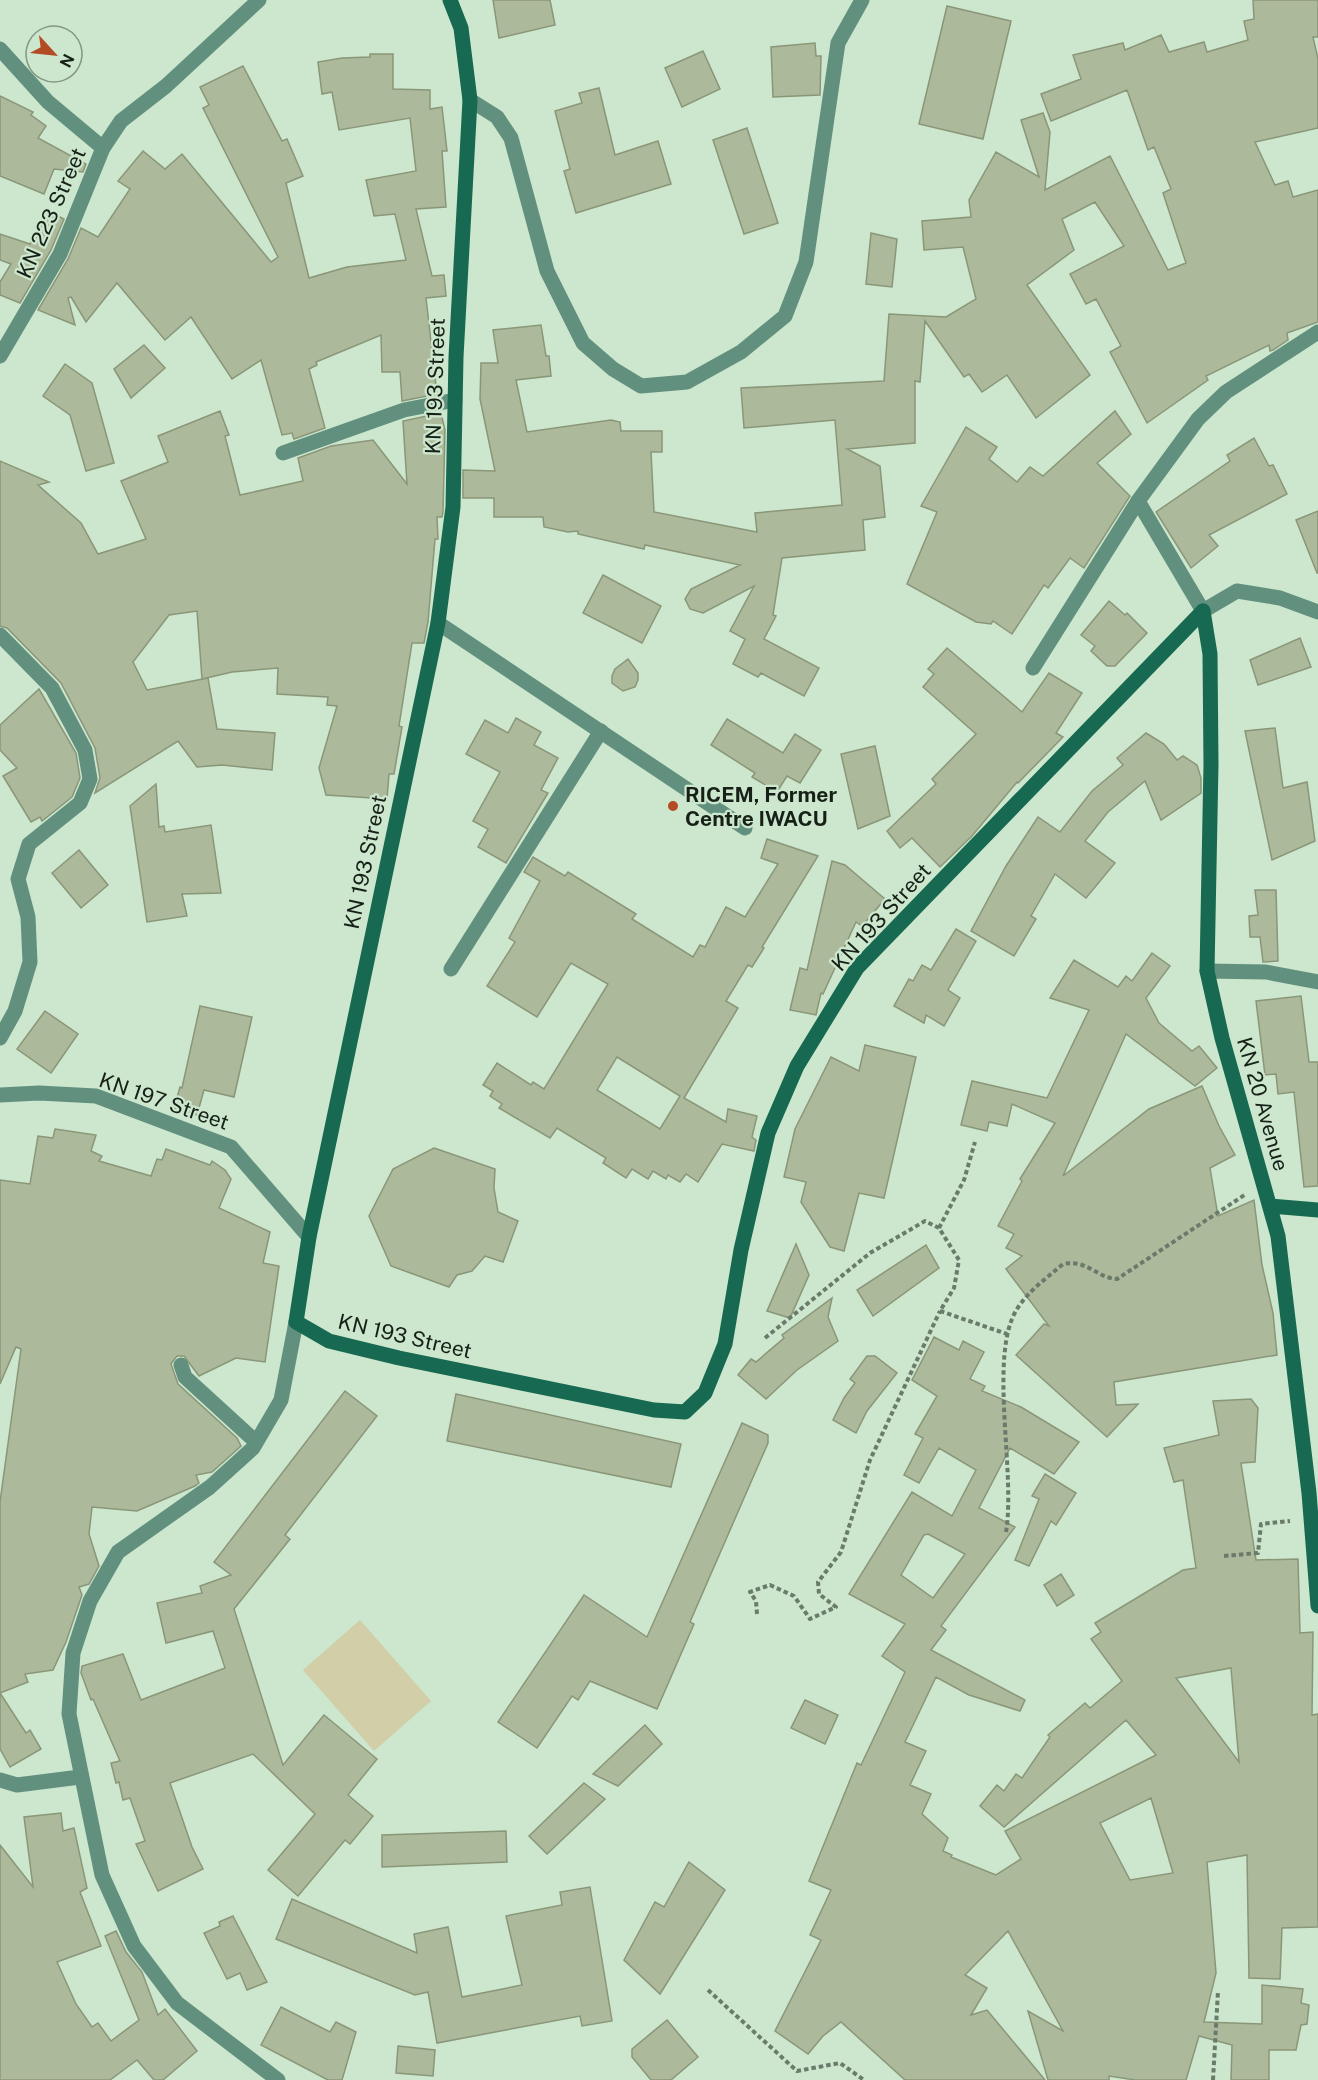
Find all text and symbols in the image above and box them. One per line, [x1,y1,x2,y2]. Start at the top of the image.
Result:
north arrow [24,24,84,84]
text: N [56,51,78,70]
street label: KN 223 Street [11,144,91,282]
street label: KN 193 Street [420,317,450,455]
place label: RICEM, Former Centre IWACU [685,782,837,831]
street label: KN 193 Street [339,793,391,931]
marker: RICEM, Former Centre IWACU [666,799,680,813]
street label: KN 193 Street [826,858,936,976]
street label: KN 20 Avenue [1232,1034,1294,1174]
street label: KN 197 Street [96,1067,232,1135]
street label: KN 193 Street [336,1308,474,1364]

